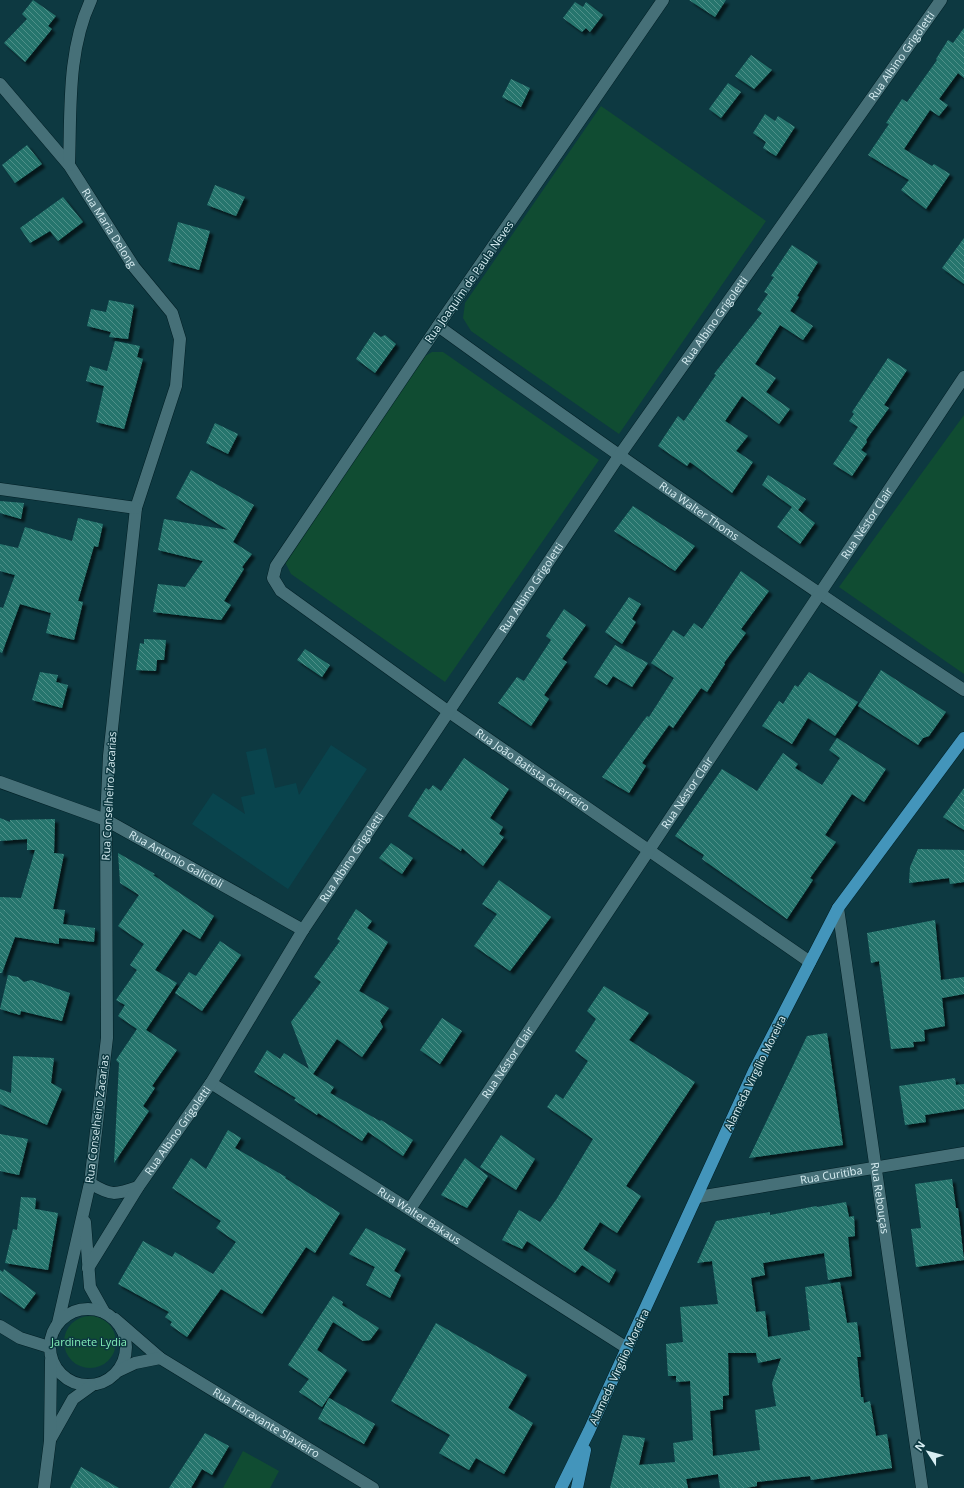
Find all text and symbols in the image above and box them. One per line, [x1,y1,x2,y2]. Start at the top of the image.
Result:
street label: Rua Albino Grigoletti [864,8,938,103]
street label: Rua Maria Delong [79,185,140,270]
street label: Rua Joaquim de Paula Neves [421,218,517,346]
street label: Rua Albino Grigoletti [678,273,751,368]
street label: Rua Walter Thoms [657,478,742,543]
street label: Rua Néstor Clair [837,484,896,562]
street label: Rua Albino Grigoletti [495,540,566,636]
street label: Rua João Batista Guerreiro [473,725,593,815]
street label: Rua Conselheiro Zacarias [98,731,119,861]
street label: Rua Néstor Clair [657,753,716,831]
street label: Rua Albino Grigoletti [315,809,386,905]
street label: Rua Antonio Galicioli [127,826,226,891]
street label: Alameda Virgílio Moreira [720,1013,789,1133]
street label: Rua Néstor Clair [478,1023,537,1101]
street label: Rua Conselheiro Zacarias [81,1054,112,1184]
street label: Rua Albino Grigoletti [141,1083,214,1178]
street label: Rua Rebouças [868,1161,893,1235]
street label: Rua Curitiba [799,1162,863,1187]
street label: Rua Walter Bakaus [375,1183,464,1247]
street label: Alameda Virgílio Moreira [585,1306,652,1427]
park label: Jardinete Lydia [50,1334,127,1349]
street label: Rua Fioravante Slavieiro [210,1384,323,1461]
north arrow [908,1432,948,1472]
text: N [911,1438,928,1454]

